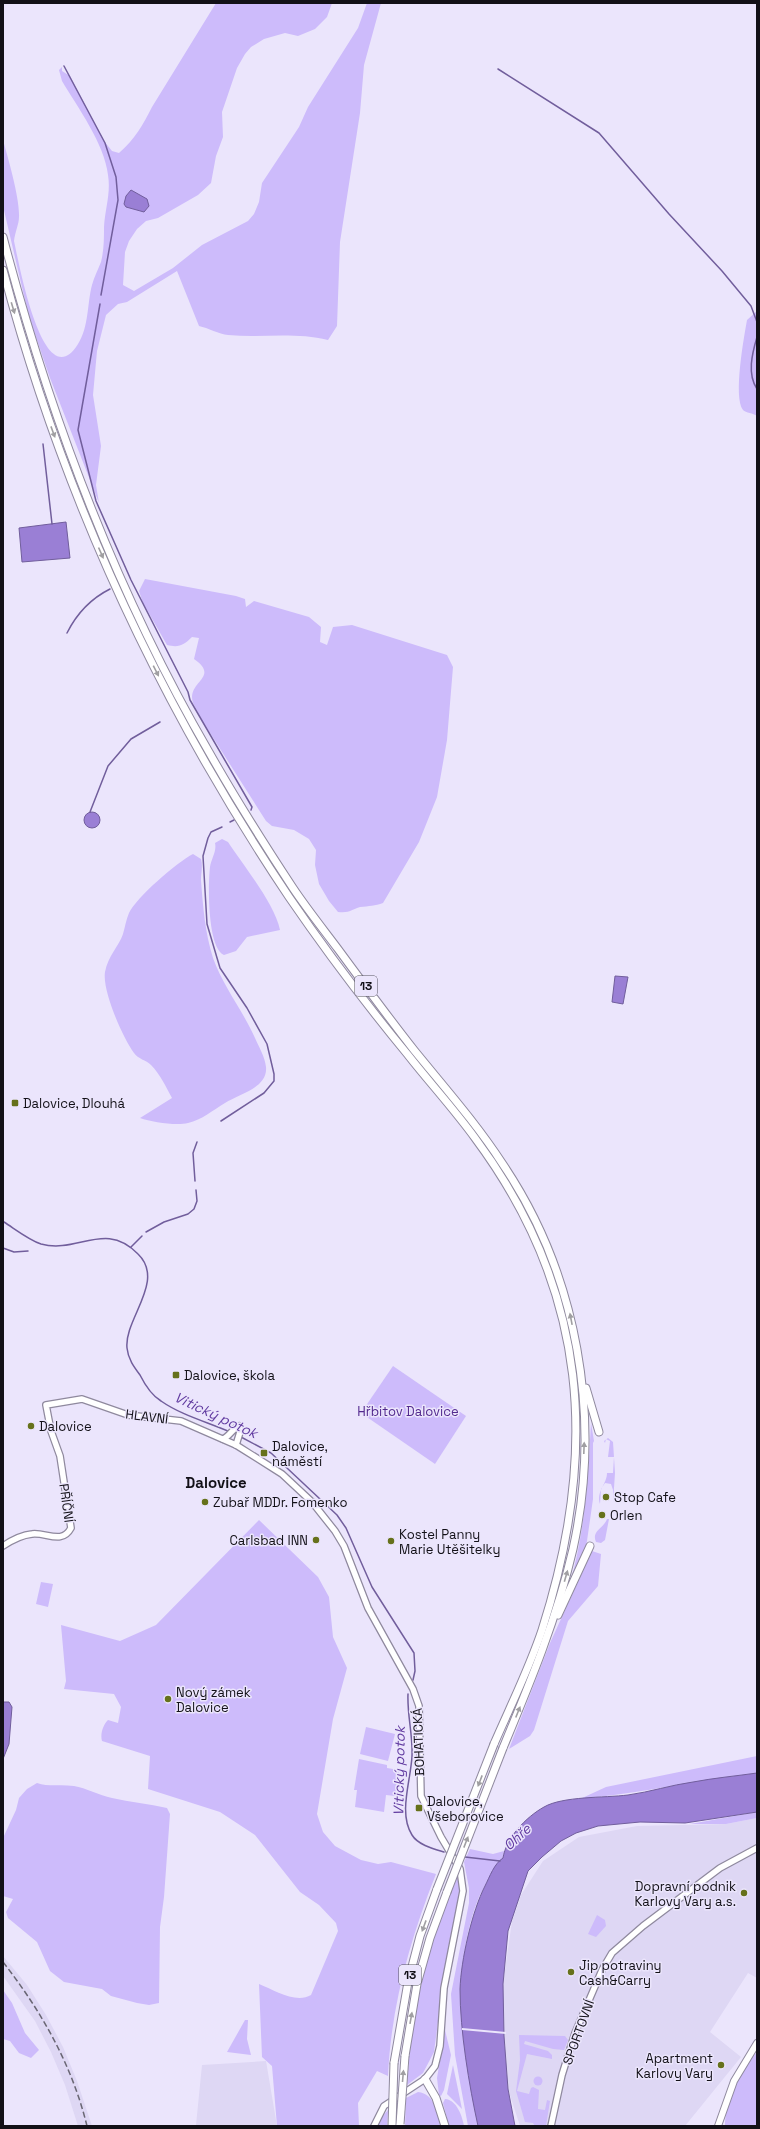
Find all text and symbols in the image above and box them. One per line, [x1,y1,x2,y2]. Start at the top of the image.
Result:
one-way arrow [10,302,16,314]
one-way arrow [50,426,56,438]
one-way arrow [98,547,104,559]
one-way arrow [152,665,159,676]
road number: 13 [355,976,377,996]
place label: Dalovice, Dlouhá [23,1095,126,1112]
marker: Dalovice, Dlouhá [10,1098,20,1108]
one-way arrow [567,1313,573,1325]
place label: Dalovice, škola [184,1367,276,1384]
marker: Dalovice, škola [171,1370,181,1380]
water label: Vitický potok [171,1388,262,1443]
park label: Hřbitov Dalovice [357,1403,459,1420]
street label: HLAVNÍ [125,1405,169,1428]
place label: Dalovice [39,1418,92,1435]
marker: Dalovice [26,1421,36,1431]
place label: Dalovice, náměstí [272,1438,328,1470]
one-way arrow [581,1442,588,1454]
marker: Dalovice, náměstí [259,1448,269,1458]
district label: Dalovice [185,1473,247,1492]
street label: PŘÍČNÍ [55,1482,78,1524]
place label: Stop Cafe [614,1489,676,1506]
marker: Stop Cafe [601,1492,611,1502]
place label: Zubař MDDr. Fomenko [213,1494,347,1511]
marker: Zubař MDDr. Fomenko [200,1497,210,1507]
place label: Orlen [610,1507,642,1524]
marker: Orlen [597,1510,607,1520]
place label: Kostel Panny Marie Utěšitelky [399,1526,501,1558]
place label: Carlsbad INN [229,1532,308,1549]
marker: Carlsbad INN [311,1535,321,1545]
marker: Kostel Panny Marie Utěšitelky [386,1536,396,1546]
one-way arrow [563,1570,569,1582]
place label: Nový zámek Dalovice [176,1684,251,1716]
marker: Nový zámek Dalovice [163,1694,173,1704]
one-way arrow [515,1705,521,1717]
street label: BOHATICKÁ [409,1708,428,1776]
water label: Vitický potok [389,1724,409,1816]
one-way arrow [477,1775,483,1787]
place label: Dalovice, Všeborovice [427,1793,504,1825]
marker: Dalovice, Všeborovice [414,1803,424,1813]
water label: Ohře [499,1819,535,1854]
one-way arrow [463,1836,469,1848]
place label: Dopravní podnik Karlovy Vary a.s. [634,1878,736,1910]
marker: Dopravní podnik Karlovy Vary a.s. [739,1888,749,1898]
one-way arrow [421,1921,427,1933]
place label: Jip potraviny Cash&Carry [579,1957,662,1989]
road number: 13 [399,1965,421,1985]
marker: Jip potraviny Cash&Carry [566,1967,576,1977]
street label: SPORTOVNÍ [559,1997,598,2067]
one-way arrow [409,2011,415,2024]
place label: Apartment Karlovy Vary [636,2050,713,2082]
marker: Apartment Karlovy Vary [716,2060,726,2070]
one-way arrow [399,2070,406,2082]

